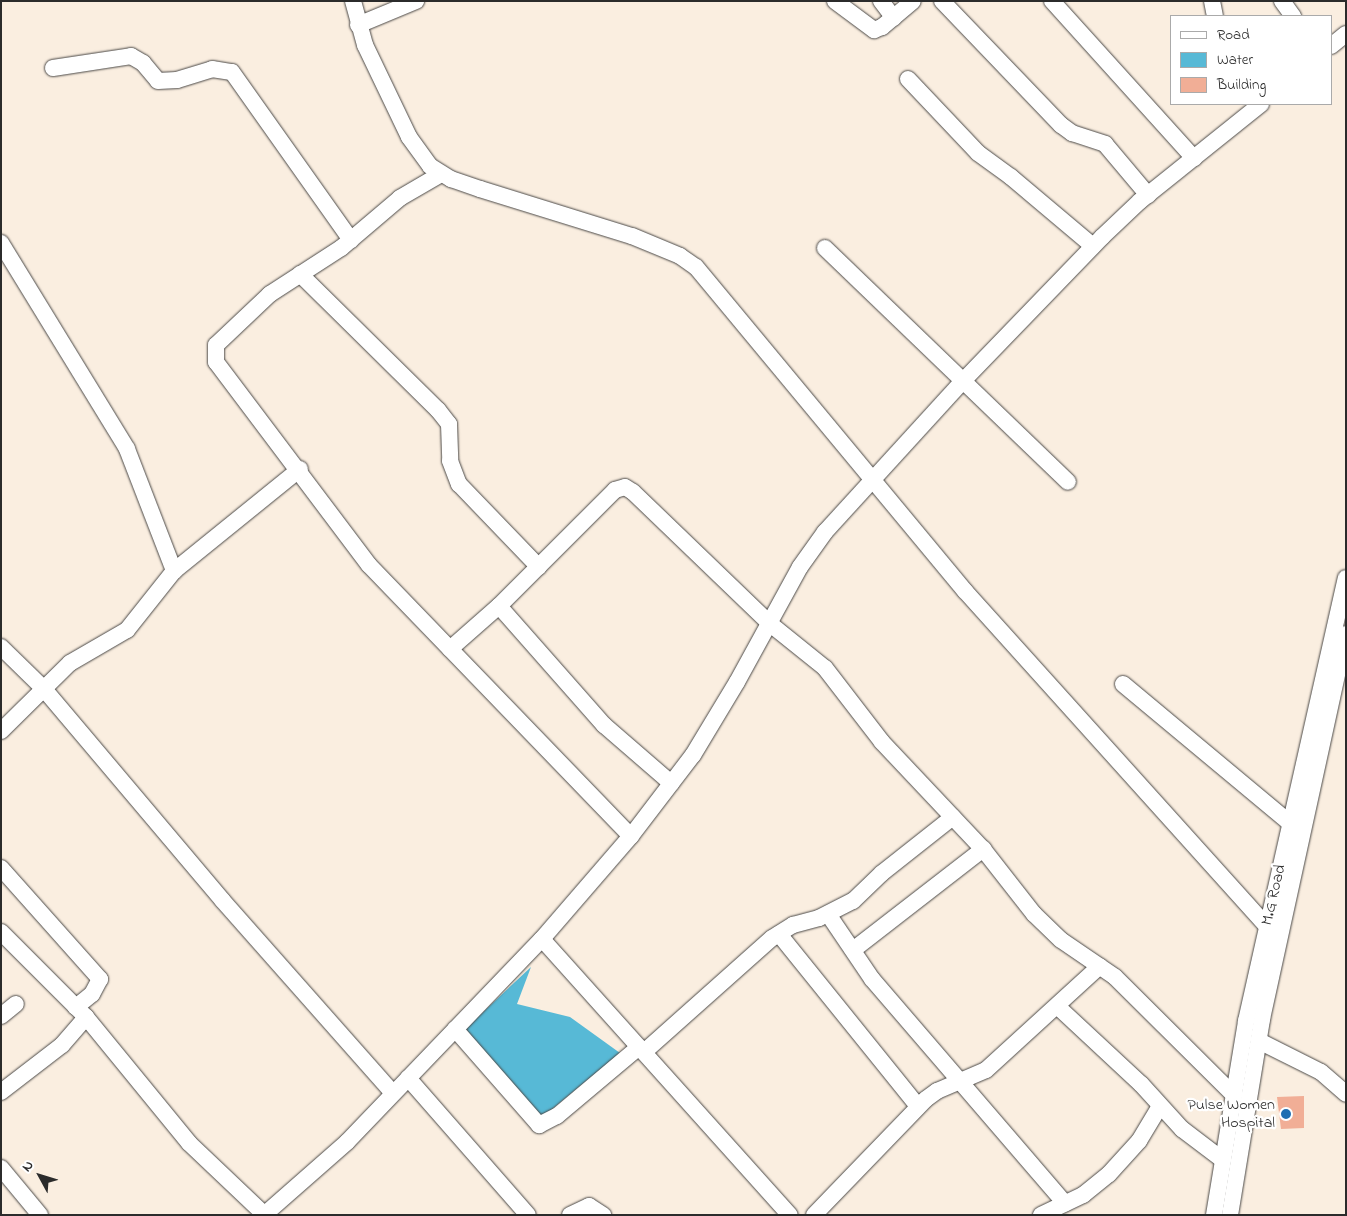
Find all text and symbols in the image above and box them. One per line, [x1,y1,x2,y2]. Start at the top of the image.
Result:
legend [1170,15,1332,105]
text: Road [1217,24,1250,46]
text: Water [1217,49,1253,71]
text: Building [1217,74,1266,96]
street label: M.G Road [1258,863,1290,927]
place label: Pulse Women Hospital [1187,1095,1275,1133]
marker: Pulse Women Hospital [1279,1107,1293,1121]
north arrow [15,1151,65,1201]
text: N [17,1156,39,1177]

